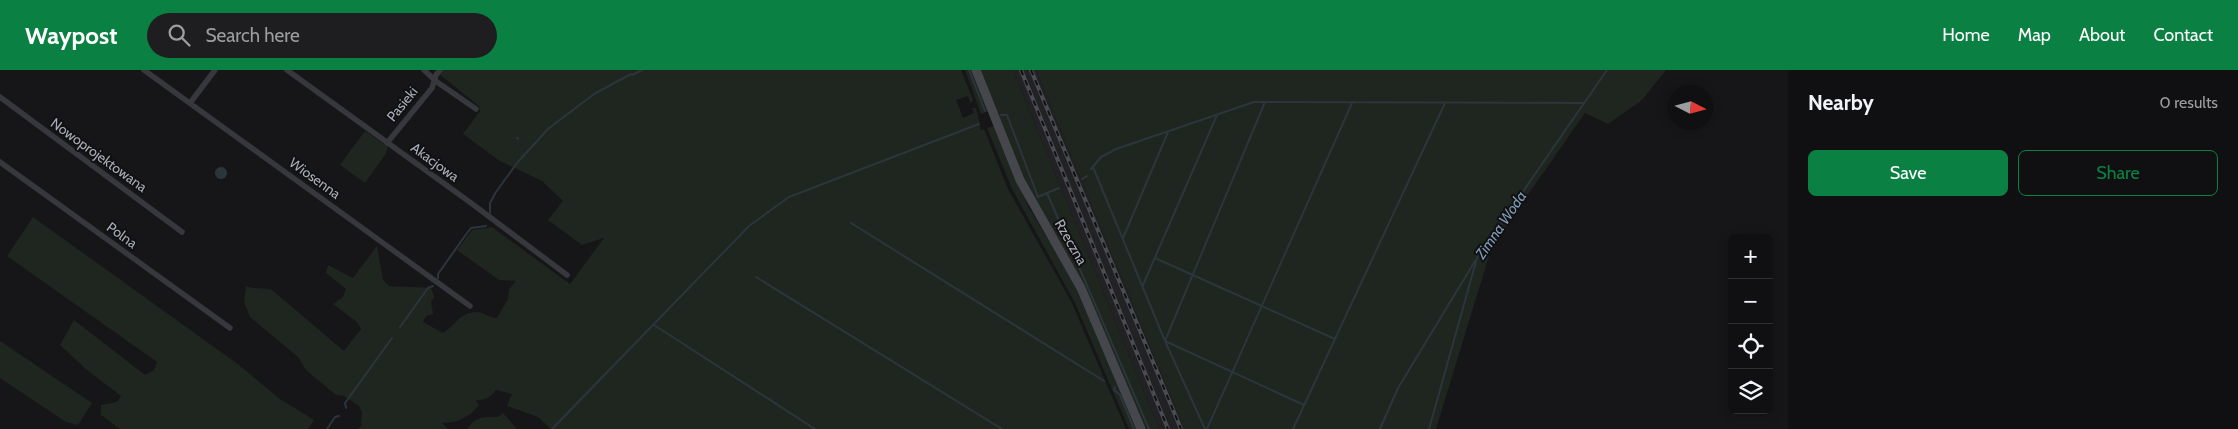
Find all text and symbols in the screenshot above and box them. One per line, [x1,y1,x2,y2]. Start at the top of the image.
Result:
search box [147,13,497,58]
text: Waypost [25,21,117,50]
icon: search [165,21,193,49]
text: Search here [205,24,300,47]
text: Home [1942,24,1990,46]
text: Map [2018,24,2051,46]
text: About [2079,24,2125,46]
text: Contact [2153,24,2213,46]
street label: Pasieki [383,83,422,125]
north arrow [1668,85,1713,130]
text: Nearby [1808,90,1874,115]
text: 0 results [2159,93,2218,112]
street label: Nowoprojektowana [47,114,151,196]
street label: Akacjowa [407,138,463,186]
button: Save [1808,150,2008,196]
button: Share [2018,150,2218,196]
street label: Wiosenna [286,153,344,203]
water label: Zimna Woda [1471,188,1530,263]
street label: Rzeczna [1051,216,1091,268]
street label: Polna [103,218,141,252]
map controls [1728,234,1773,414]
button: + [1728,234,1773,279]
button: − [1728,279,1773,324]
button: locate [1728,324,1773,369]
button: layers [1728,369,1773,414]

